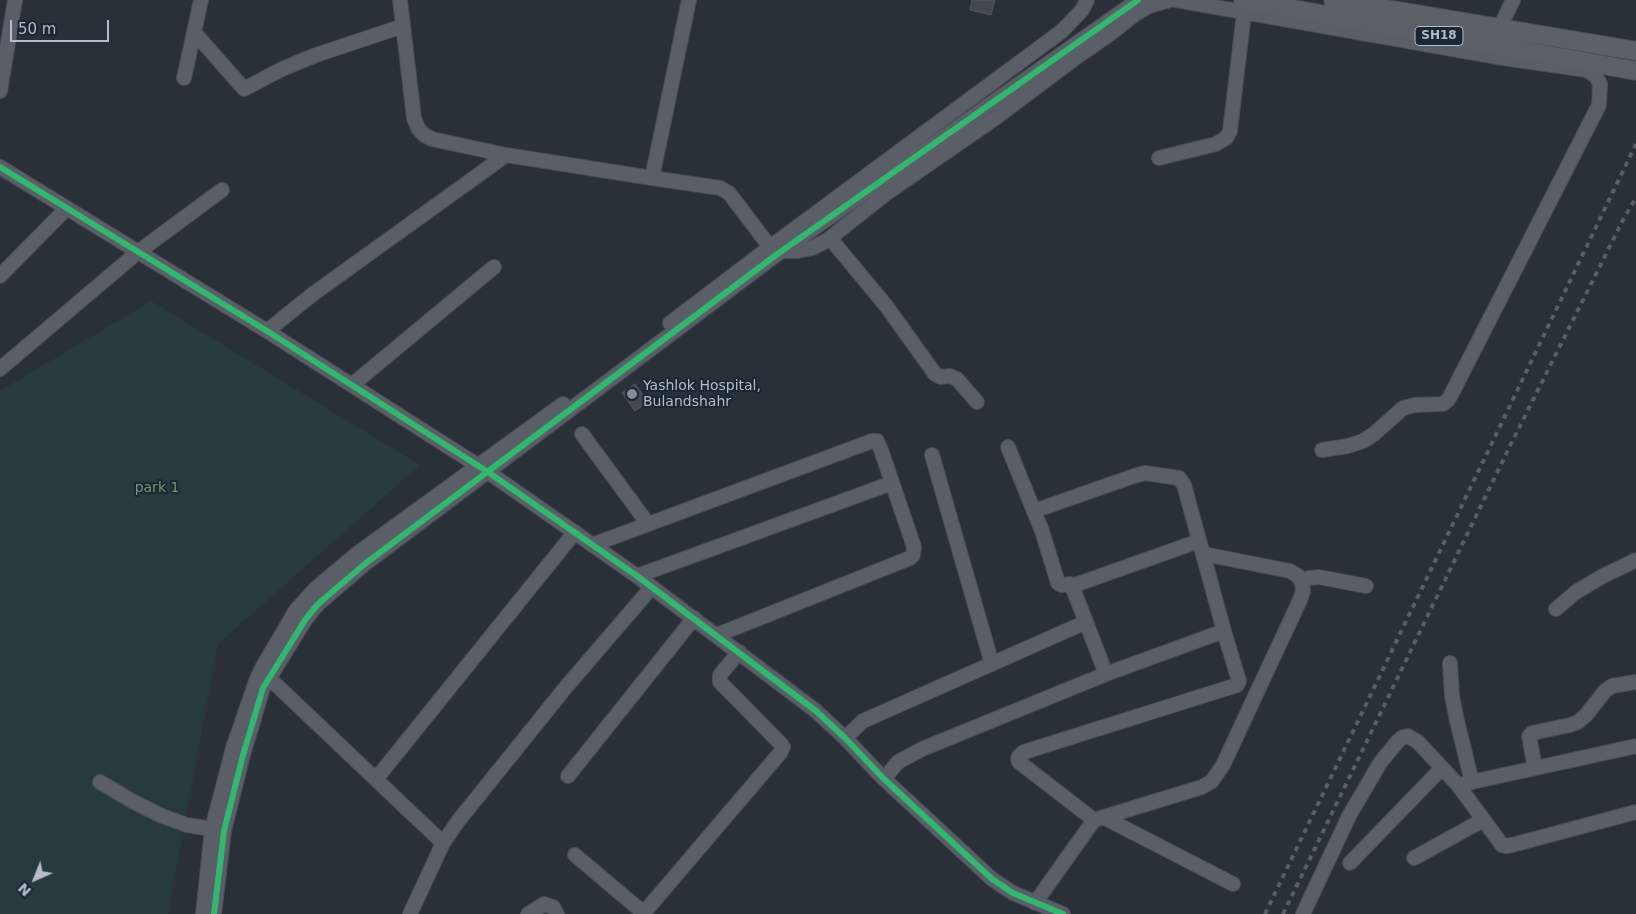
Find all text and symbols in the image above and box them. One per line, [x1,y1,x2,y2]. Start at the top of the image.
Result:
scale bar [12,10,111,42]
text: 50 m [18,20,56,38]
road number: SH18 [1415,27,1463,46]
place label: Yashlok Hospital, Bulandshahr [643,378,761,411]
marker: Yashlok Hospital, Bulandshahr [625,387,639,401]
park label: park 1 [135,480,179,496]
north arrow [10,854,60,904]
text: N [15,880,34,900]

